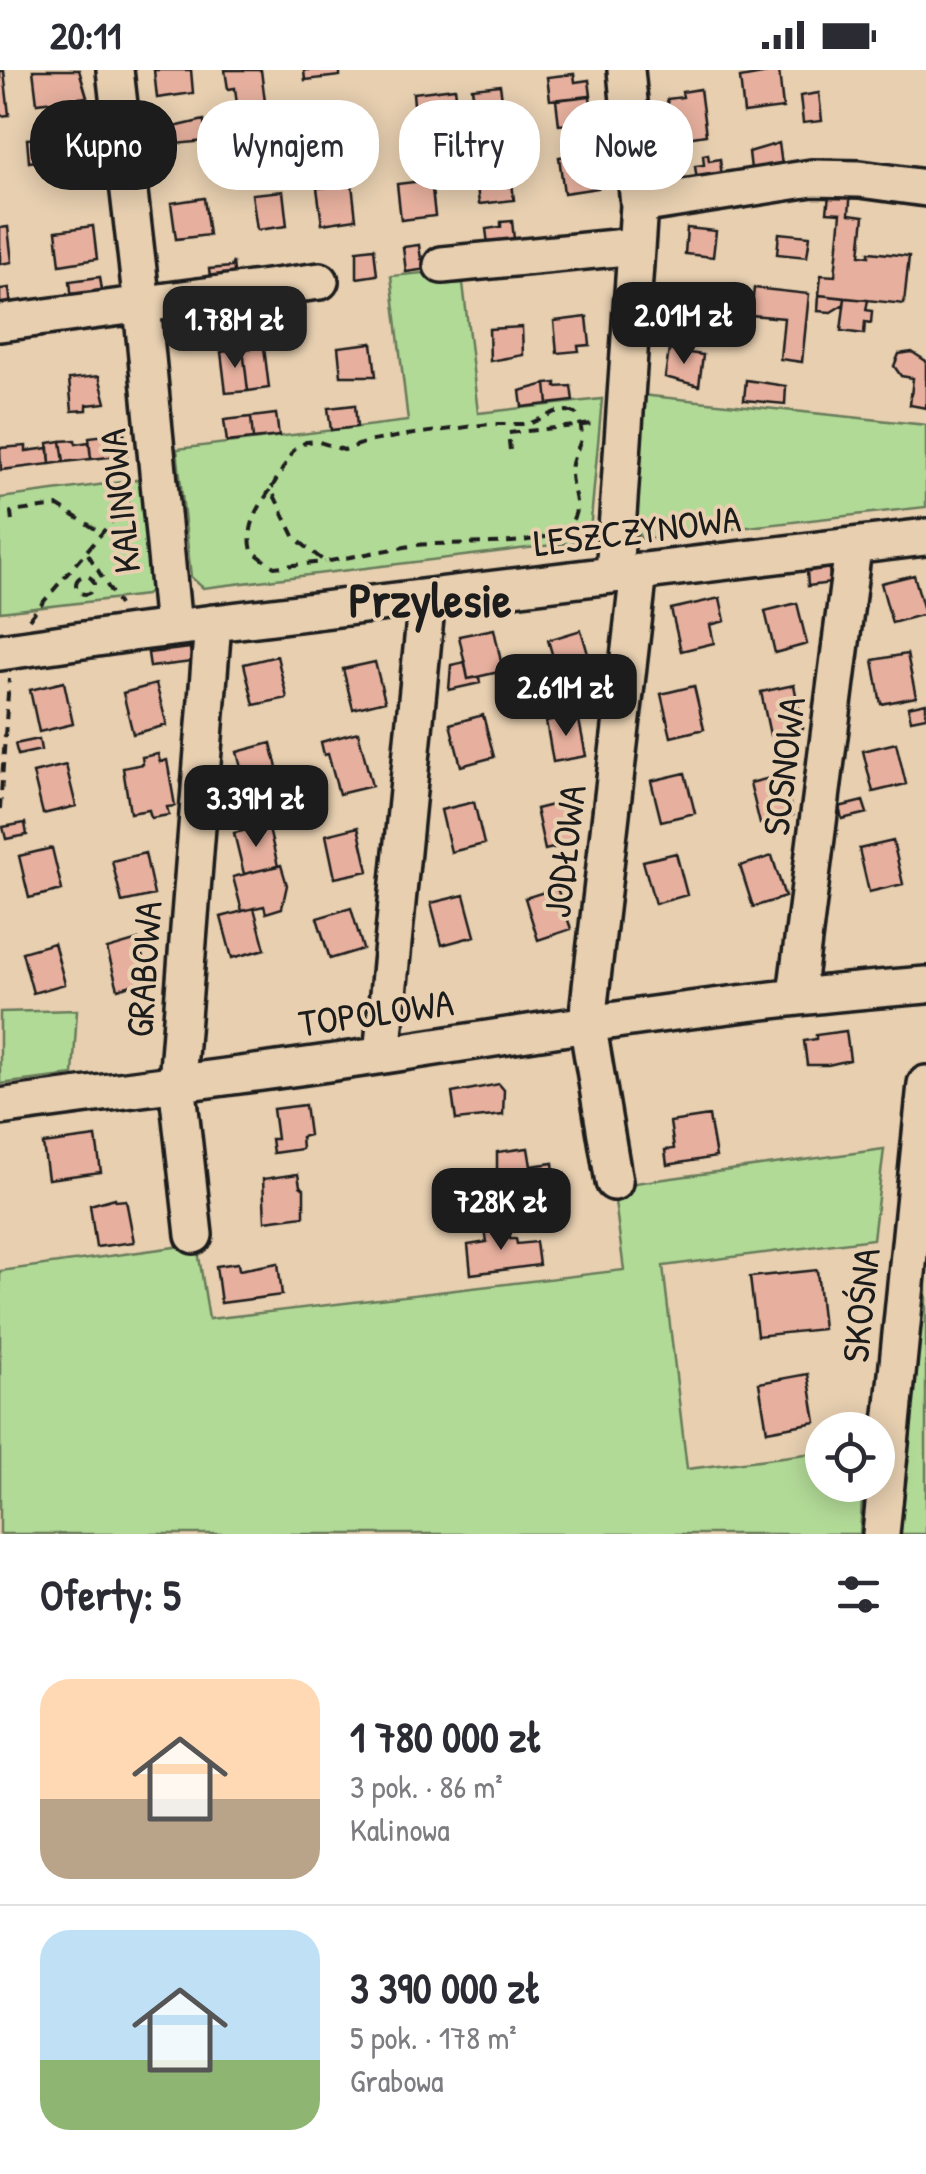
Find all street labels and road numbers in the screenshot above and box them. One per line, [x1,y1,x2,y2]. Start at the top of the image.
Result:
street label: KALINOWA [86,426,152,576]
street label: LESZCZYNOWA [531,492,743,568]
street label: SOSNOWA [749,694,817,838]
street label: JODŁOWA [530,782,598,920]
street label: GRABOWA [112,899,174,1039]
street label: TOPOLOWA [295,975,457,1049]
street label: SKOŚNA [828,1245,892,1365]

